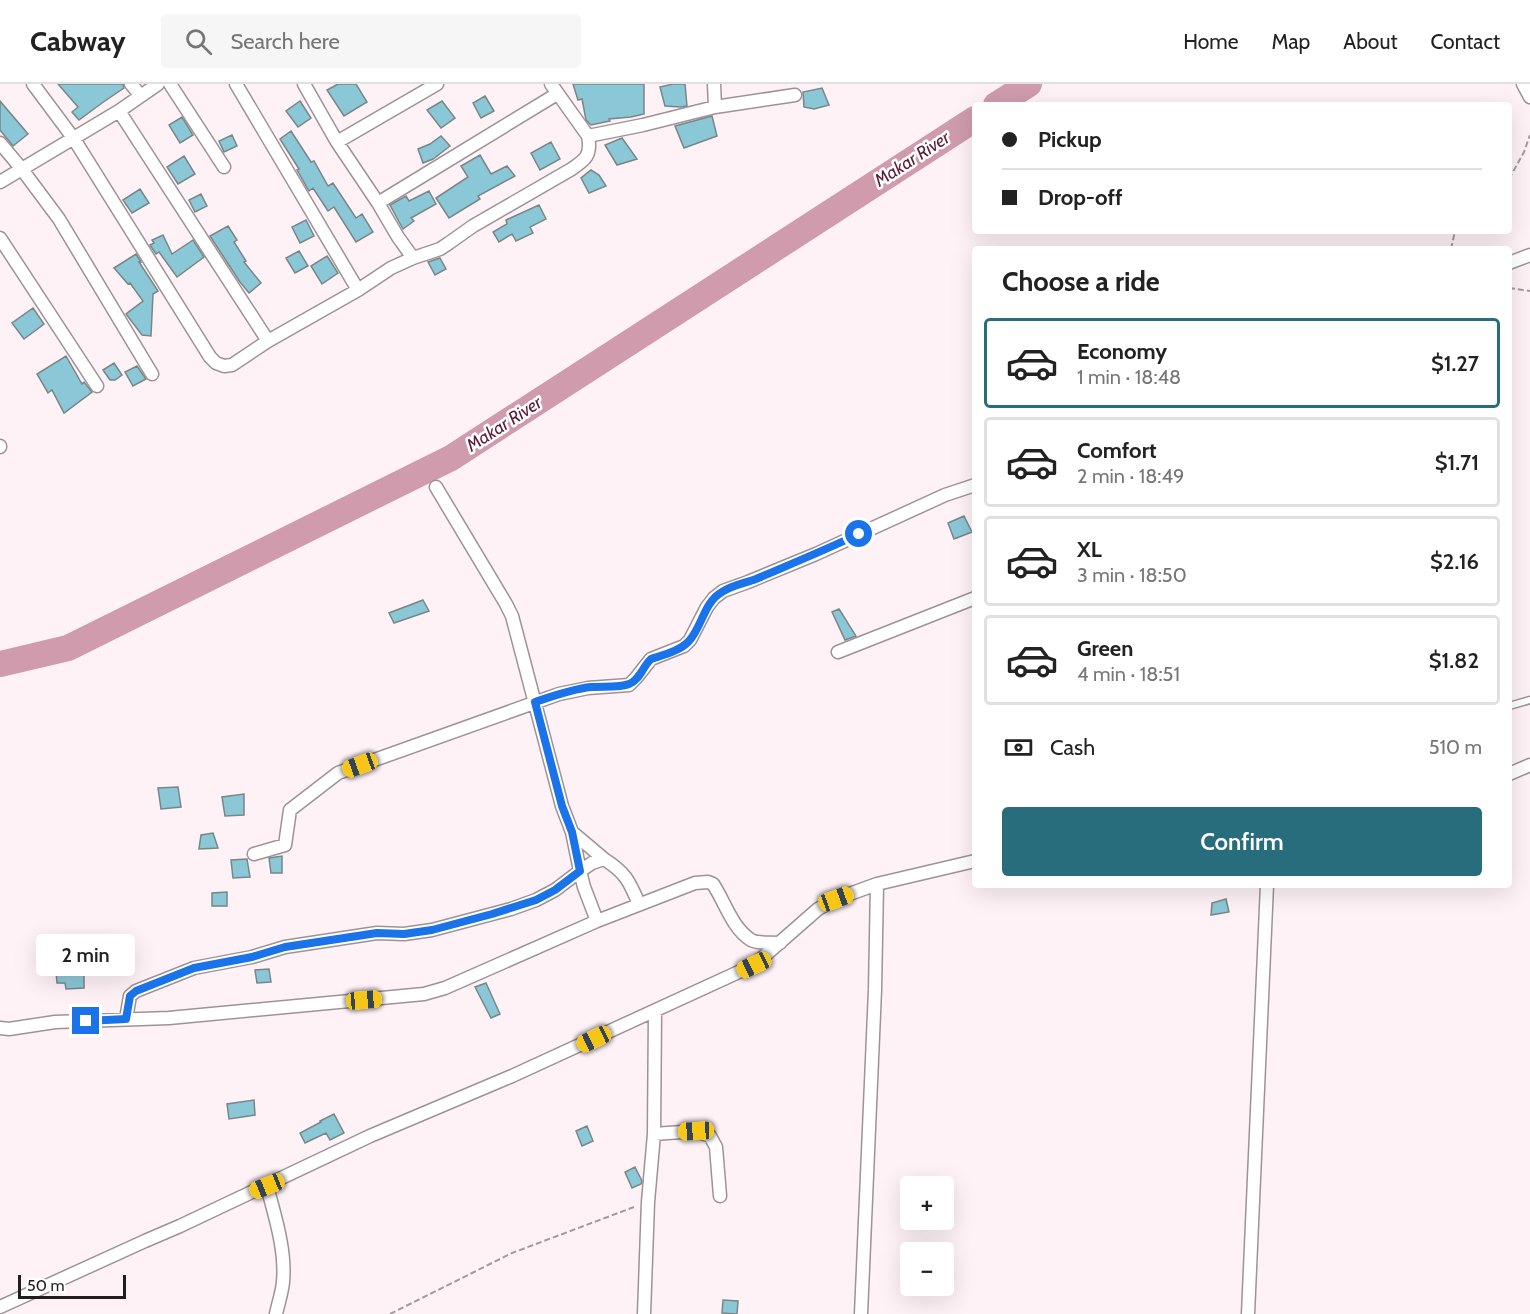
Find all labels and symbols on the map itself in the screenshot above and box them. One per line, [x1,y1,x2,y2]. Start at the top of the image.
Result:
water label: Makar River [869,126,955,192]
water label: Makar River [461,391,547,457]
route start [845,520,872,547]
car [340,750,380,780]
car [816,884,856,914]
callout: 2 min [36,934,136,976]
car [734,949,774,981]
car [345,989,383,1011]
route end [72,1007,99,1034]
car [574,1023,614,1055]
car [678,1121,714,1141]
car [247,1171,287,1201]
scale bar [18,1272,126,1300]

